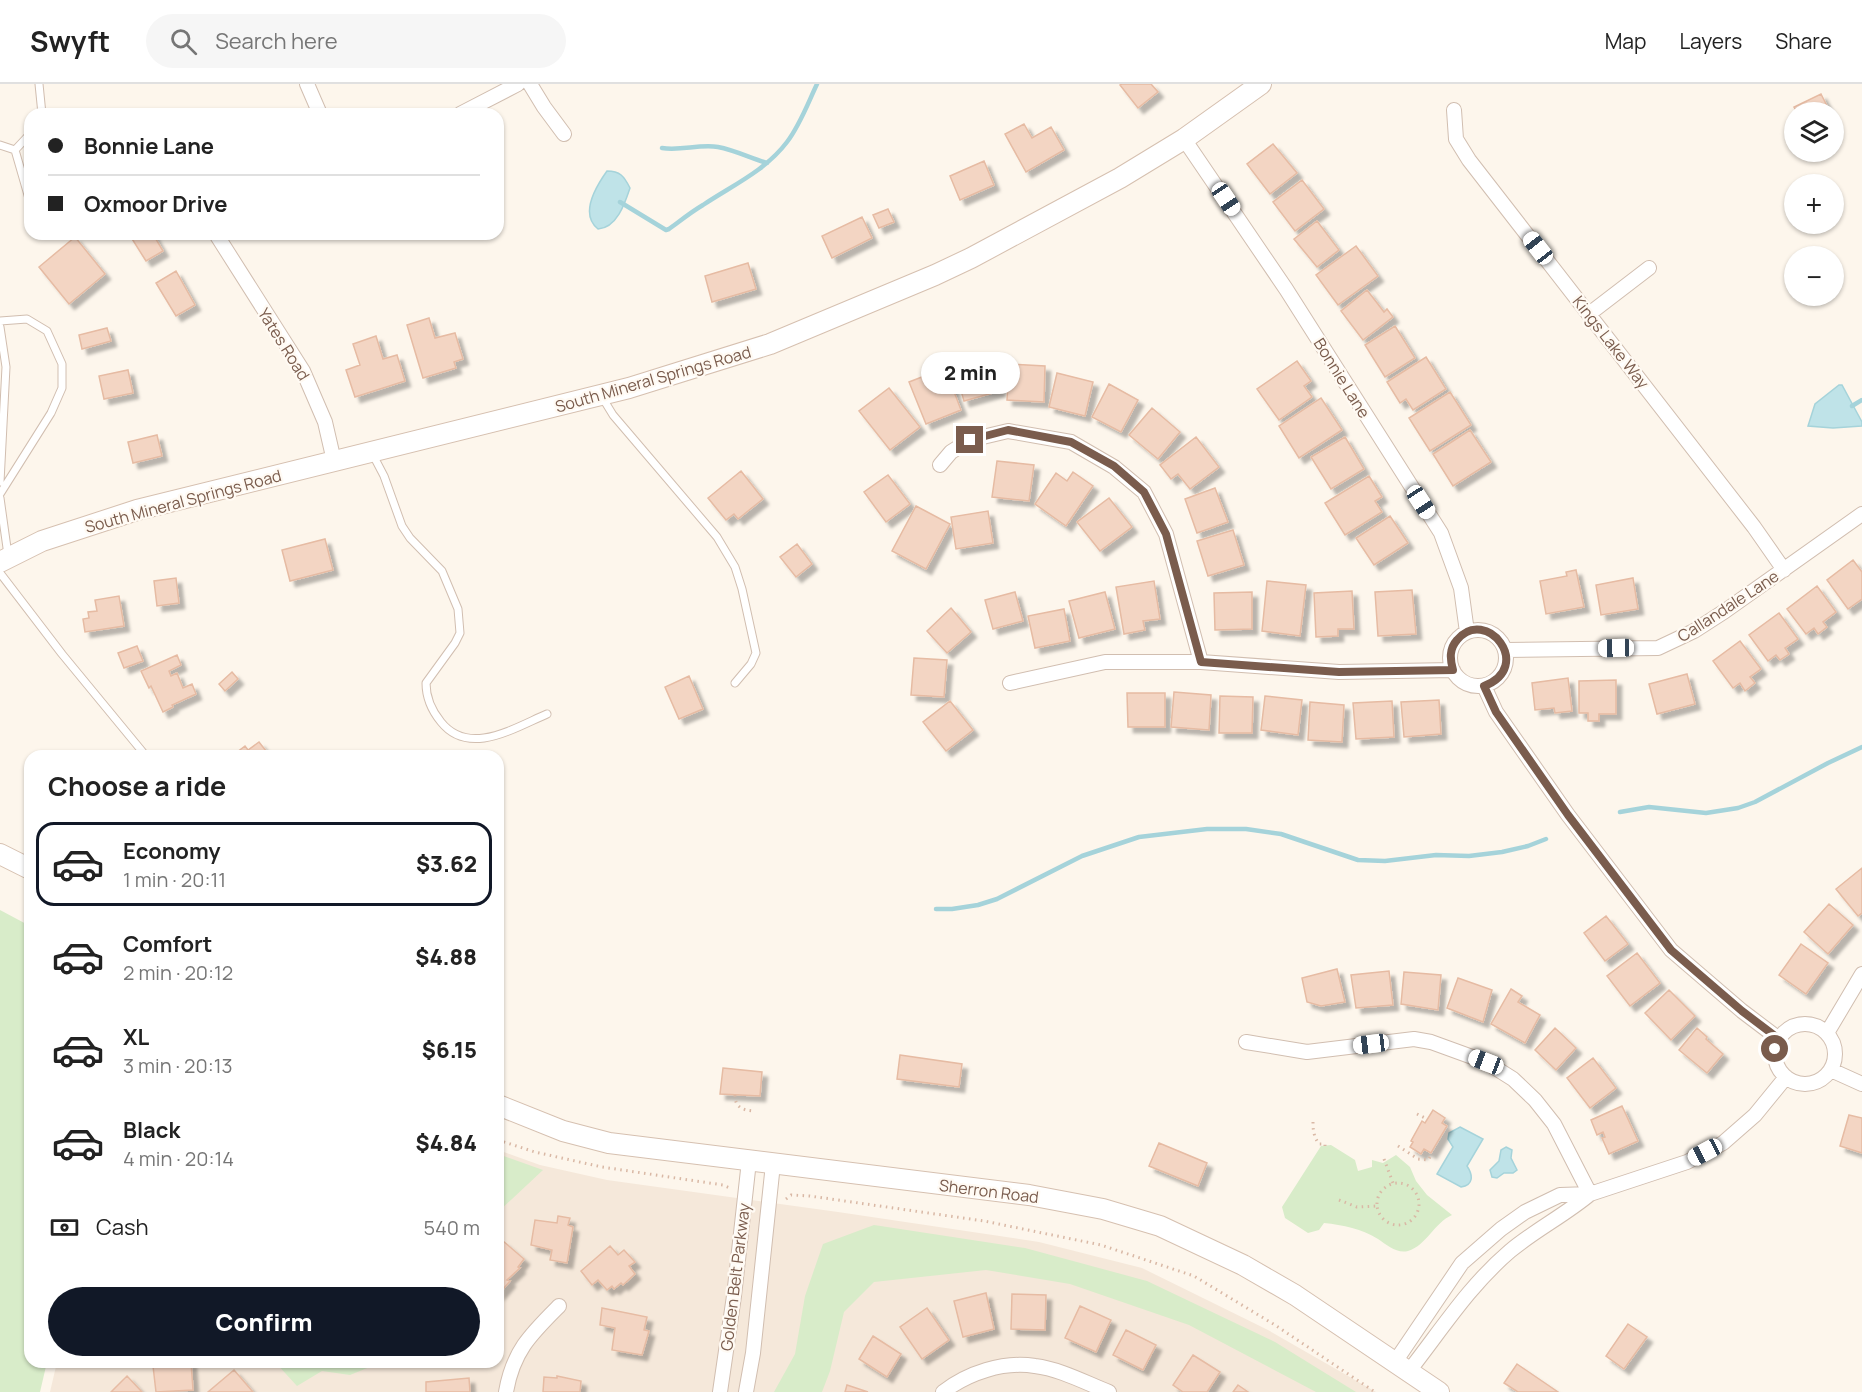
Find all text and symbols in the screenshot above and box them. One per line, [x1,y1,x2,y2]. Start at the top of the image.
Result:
search box [146,14,566,68]
text: Swyft [30,22,110,60]
icon: search [167,25,200,58]
text: Search here [215,26,338,56]
text: Map [1605,27,1646,55]
text: Layers [1679,27,1742,55]
text: Share [1775,27,1832,55]
map controls [1784,102,1844,306]
button: layers [1784,102,1844,162]
text: Bonnie Lane [84,131,214,161]
button: + [1784,174,1844,234]
car [1208,179,1244,219]
text: Oxmoor Drive [84,189,228,219]
car [1520,228,1556,268]
button: − [1784,246,1844,306]
street label: Kings Lake Way [1568,291,1655,393]
street label: Yates Road [253,304,315,384]
street label: Bonnie Lane [1309,334,1375,422]
street label: South Mineral Springs Road [553,341,753,417]
callout: 2 min [920,353,1020,395]
text: 2 min [944,359,997,386]
route end [956,426,983,453]
street label: South Mineral Springs Road [82,464,284,538]
car [1404,482,1438,522]
street label: Callandale Lane [1673,565,1783,647]
car [1598,639,1634,657]
text: Choose a ride [48,767,226,804]
text: Economy [123,836,221,866]
icon: car [51,837,105,891]
text: $3.62 [416,849,477,879]
text: 1 min · 20:11 [123,866,226,893]
text: Comfort [123,929,212,959]
icon: car [51,930,105,984]
text: $4.88 [415,942,477,972]
text: 2 min · 20:12 [123,959,233,986]
text: XL [123,1022,149,1052]
icon: car [51,1023,105,1077]
car [1352,1033,1390,1055]
text: $6.15 [422,1035,477,1065]
route start [1761,1035,1788,1062]
car [1466,1047,1506,1077]
text: 3 min · 20:13 [123,1052,233,1079]
text: Black [123,1115,180,1145]
icon: car [51,1116,105,1170]
text: $4.84 [416,1128,477,1158]
car [1685,1136,1725,1168]
text: 4 min · 20:14 [123,1145,234,1172]
street label: Sherron Road [938,1174,1040,1208]
street label: Golden Belt Parkway [715,1201,755,1352]
icon: cash [48,1211,81,1244]
text: Cash [96,1212,149,1242]
text: 540 m [424,1214,480,1241]
button: Confirm [48,1287,480,1356]

